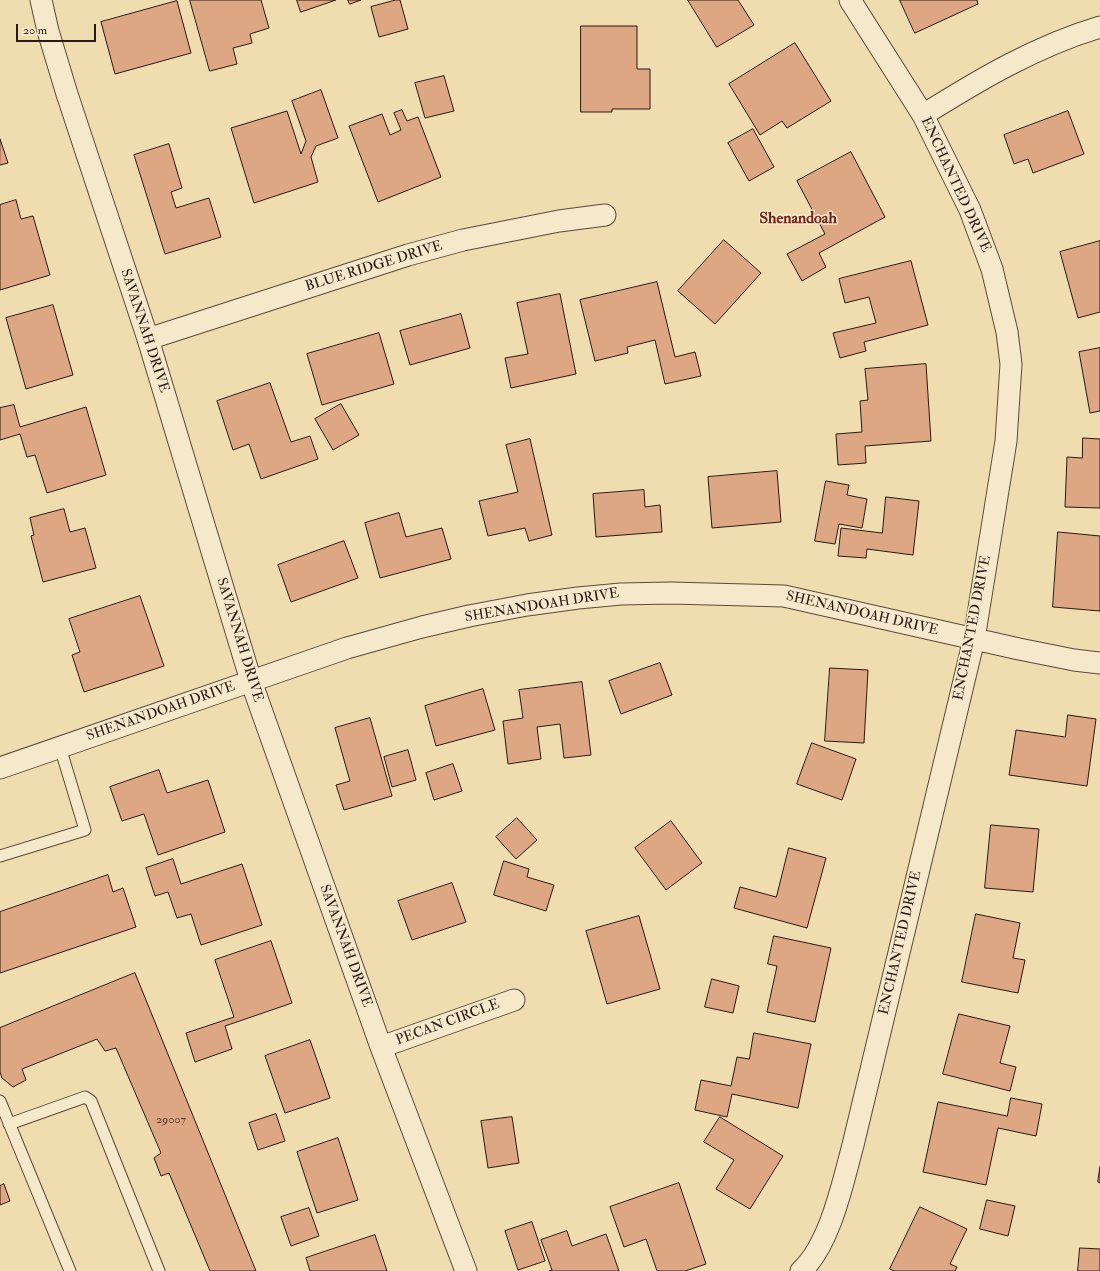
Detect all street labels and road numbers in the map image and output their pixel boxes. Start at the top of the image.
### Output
street label: ENCHANTED DRIVE [916,115,994,255]
street label: BLUE RIDGE DRIVE [303,238,445,296]
street label: SAVANNAH DRIVE [116,267,172,395]
street label: ENCHANTED DRIVE [951,554,995,702]
street label: SAVANNAH DRIVE [212,576,266,704]
street label: SHENANDOAH DRIVE [464,586,620,626]
street label: SHENANDOAH DRIVE [784,588,940,640]
street label: SHENANDOAH DRIVE [85,679,237,745]
street label: ENCHANTED DRIVE [876,869,926,1017]
street label: SAVANNAH DRIVE [315,883,375,1009]
street label: PECAN CIRCLE [394,996,502,1050]

